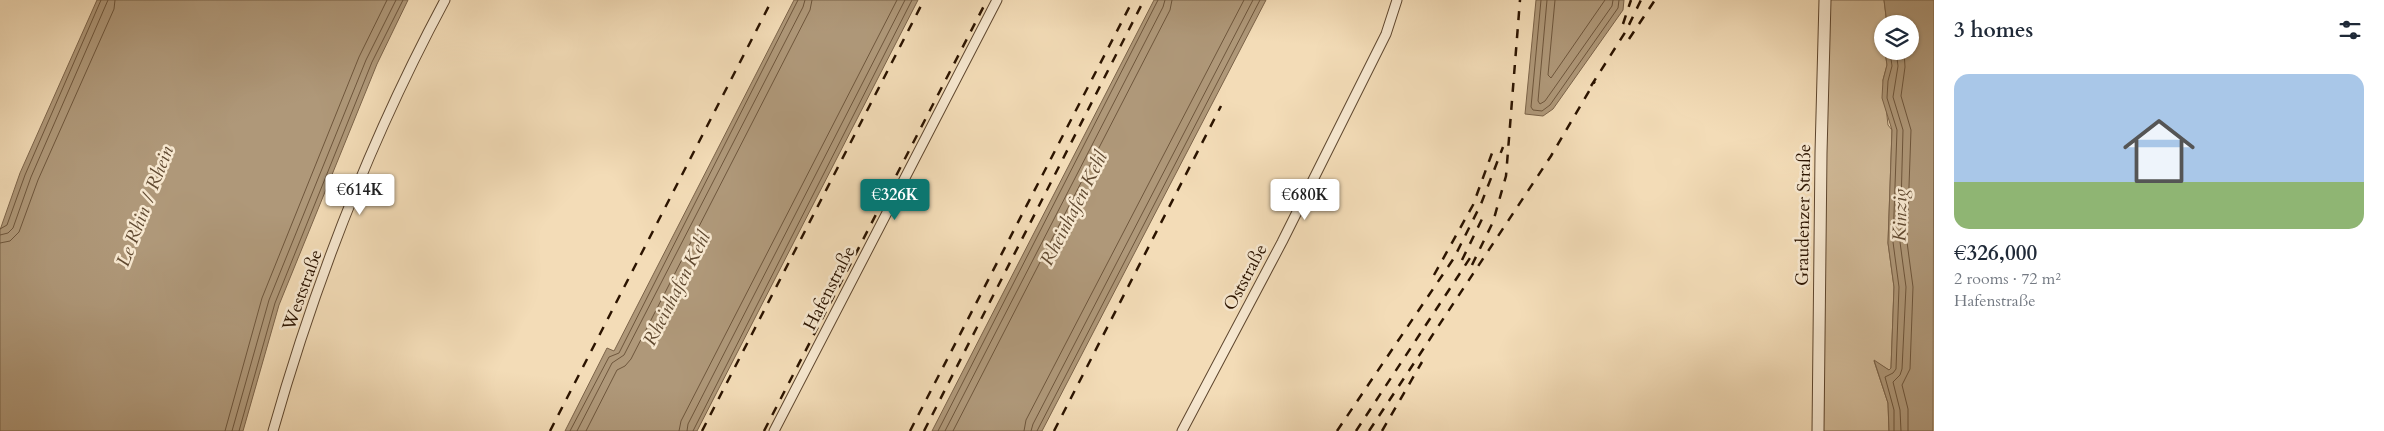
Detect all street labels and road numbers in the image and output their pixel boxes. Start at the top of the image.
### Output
street label: Graudenzer Straße [1790,144,1817,286]
street label: Oststraße [1217,239,1273,315]
street label: Hafenstraße [797,242,861,335]
street label: Weststraße [276,246,329,335]

